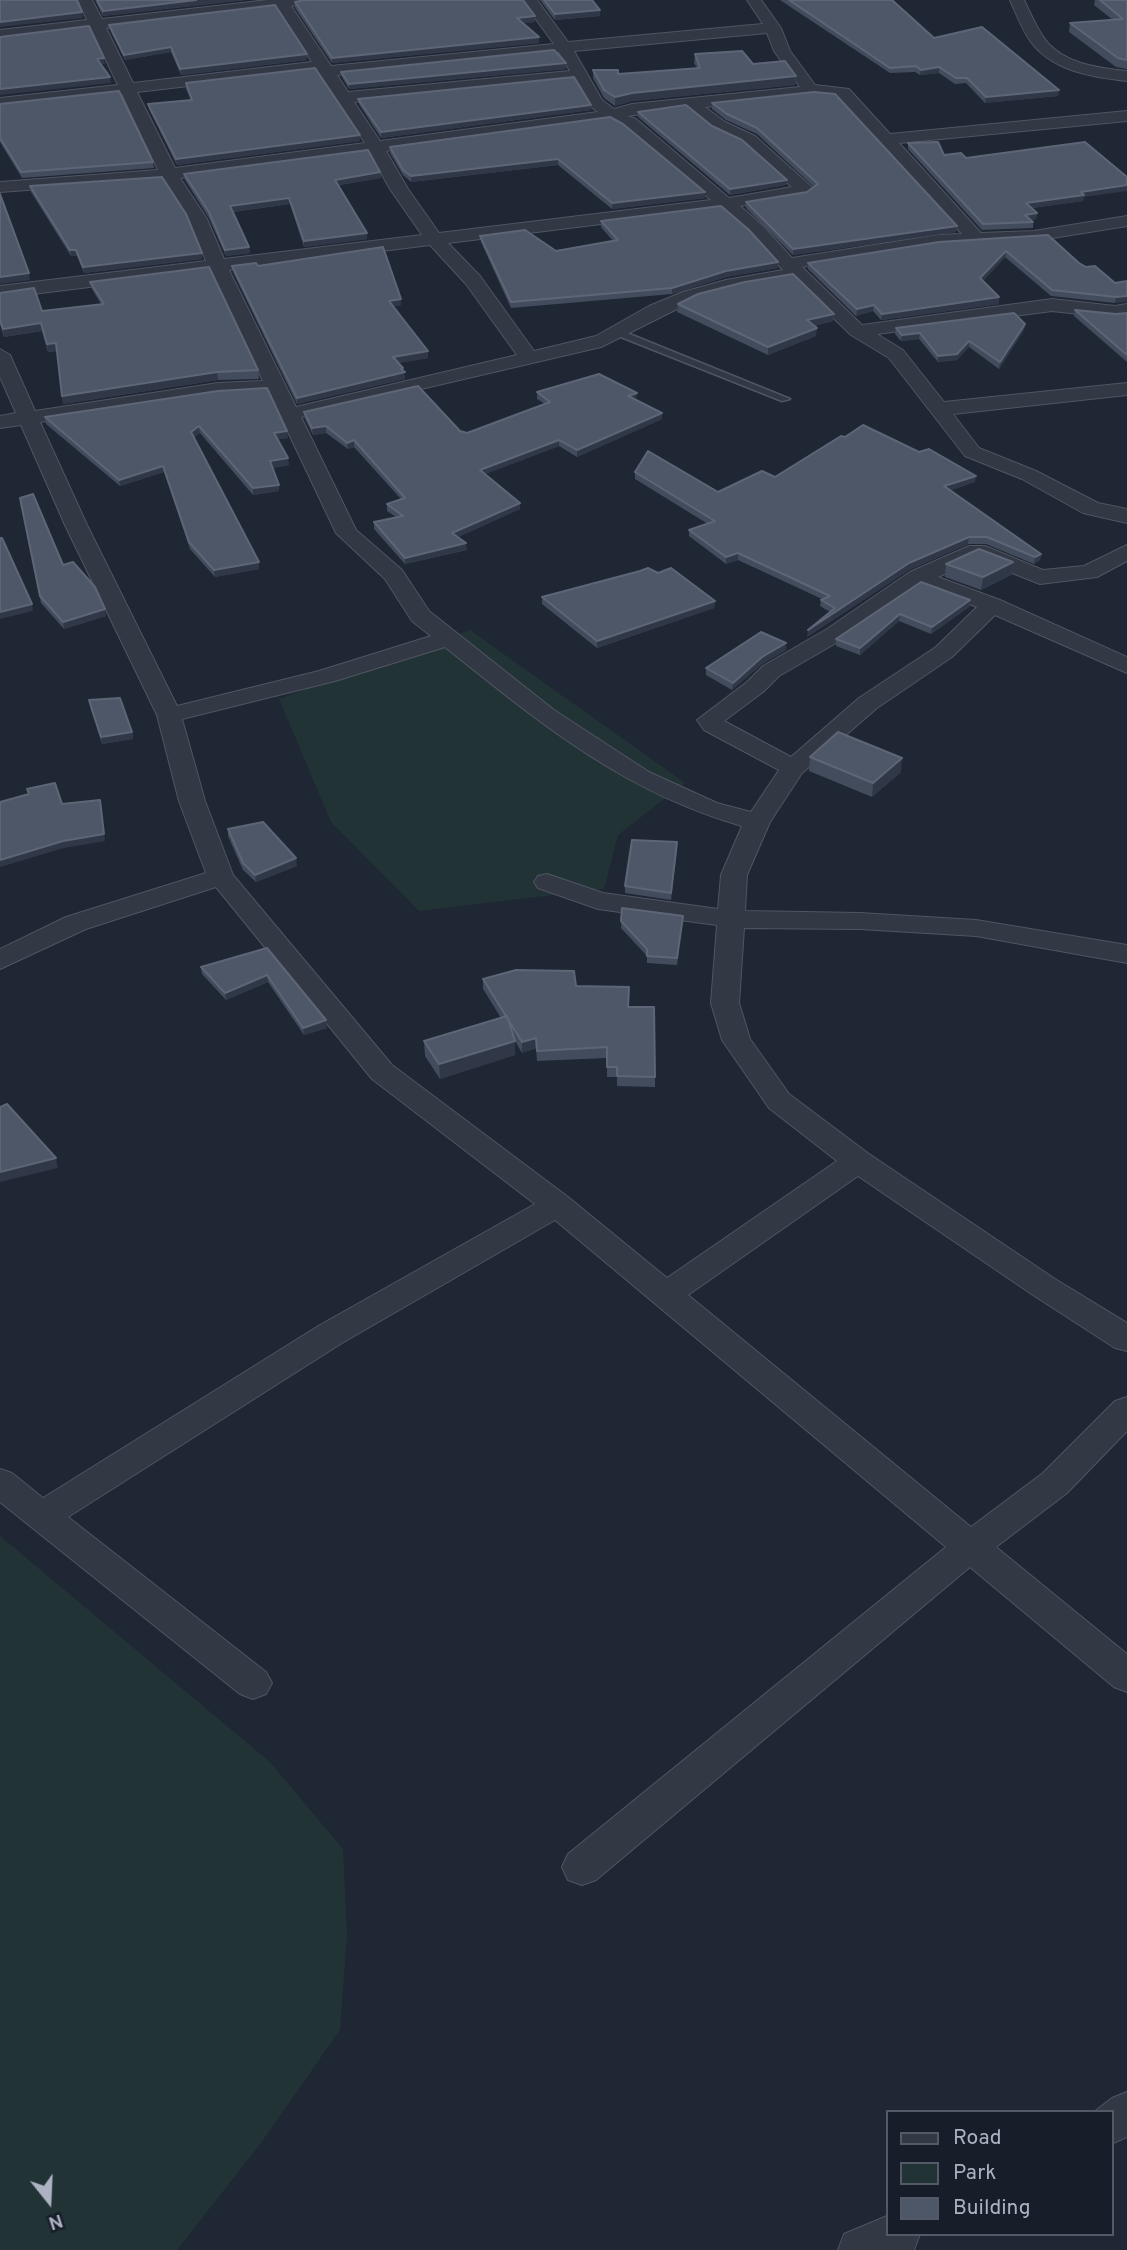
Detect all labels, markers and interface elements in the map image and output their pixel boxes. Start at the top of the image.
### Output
legend [886,2110,1113,2236]
text: Road [953,2125,1002,2152]
text: Park [953,2160,996,2187]
north arrow [14,2166,84,2236]
text: Building [953,2195,1031,2222]
text: N [45,2207,66,2234]

